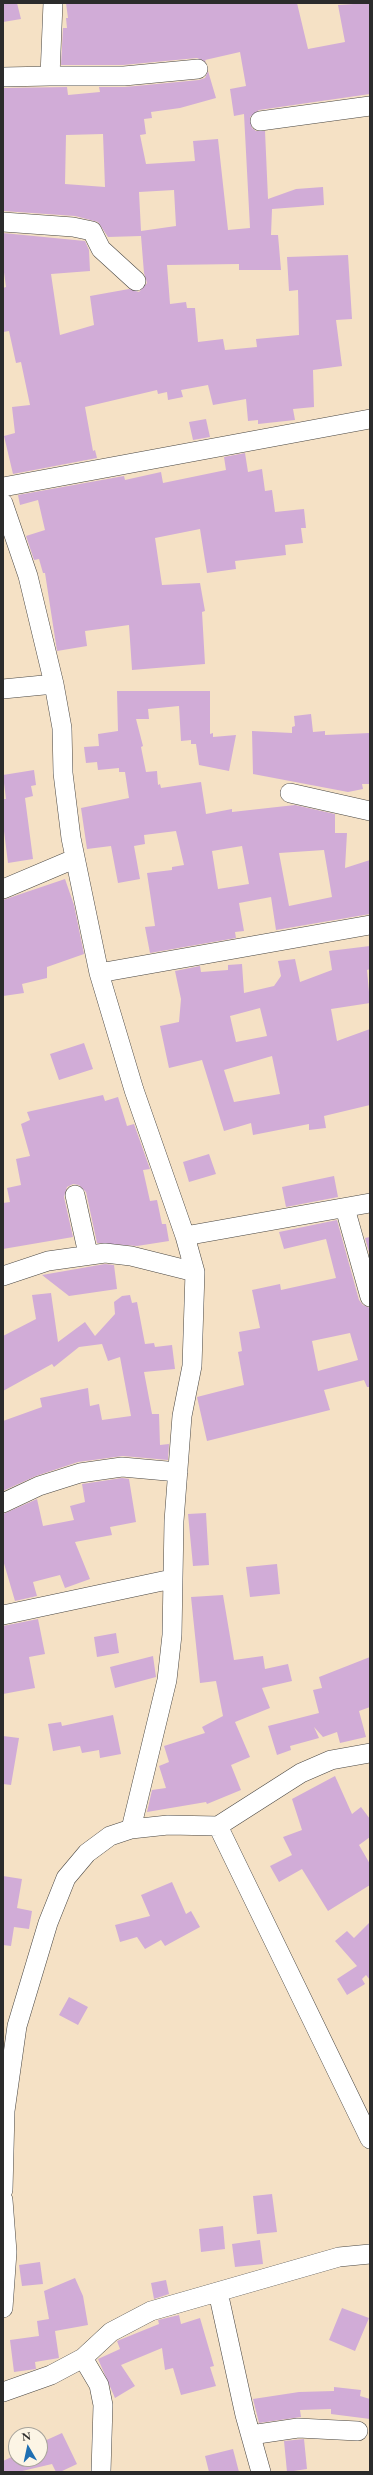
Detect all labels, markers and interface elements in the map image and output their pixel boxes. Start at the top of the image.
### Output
north arrow [8,2427,48,2467]
text: N [21,2429,32,2444]

